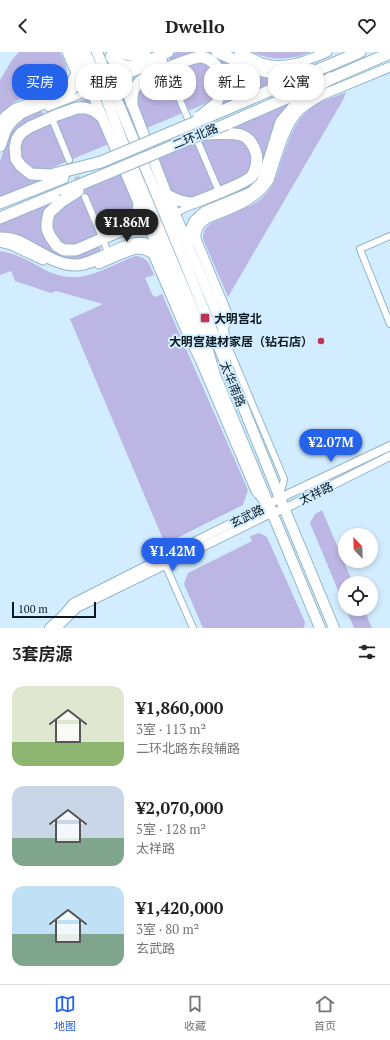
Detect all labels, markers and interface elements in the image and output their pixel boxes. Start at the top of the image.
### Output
text: Dwello [165,14,225,38]
icon: back [12,15,34,37]
icon: heart [356,15,378,37]
chip: 买房 [12,64,68,100]
chip: 租房 [76,64,132,100]
chip: 筛选 [140,64,196,100]
chip: 新上 [204,64,260,100]
chip: 公寓 [268,64,324,100]
street label: 二环北路 [170,120,220,152]
pin: ¥1.86M [94,209,160,243]
text: ¥1.86M [104,213,150,231]
place label: 大明宫北 [214,311,262,326]
marker: 大明宫北 [199,312,211,324]
place label: 大明宫建材家居（钻石店） [169,334,313,349]
marker: 大明宫建材家居（钻石店） [316,336,326,346]
street label: 太华南路 [217,359,249,409]
pin: ¥2.07M [298,429,364,463]
text: ¥2.07M [308,433,354,451]
street label: 太祥路 [297,478,335,508]
street label: 玄武路 [228,501,266,531]
north arrow [338,528,378,568]
map controls [338,528,378,616]
pin: ¥1.42M [140,538,206,572]
text: ¥1.42M [150,542,196,560]
button: locate [338,576,378,616]
scale bar [12,600,96,619]
text: 100 m [18,602,48,616]
icon: filters [356,641,378,663]
text: 3套房源 [12,642,73,665]
text: ¥1,860,000 [136,696,223,719]
icon: home [44,702,92,750]
text: 3室 · 113 m² [136,720,206,738]
text: 二环北路东段辅路 [136,739,240,757]
text: ¥2,070,000 [136,796,223,819]
icon: home [44,802,92,850]
text: 5室 · 128 m² [136,820,206,838]
text: 太祥路 [136,839,175,857]
text: ¥1,420,000 [136,896,223,919]
icon: home [44,902,92,950]
text: 3室 · 80 m² [136,920,199,938]
text: 玄武路 [136,939,175,957]
tab: 地图 [54,993,76,1033]
tab: 收藏 [184,993,206,1033]
tab: 首页 [314,993,336,1033]

